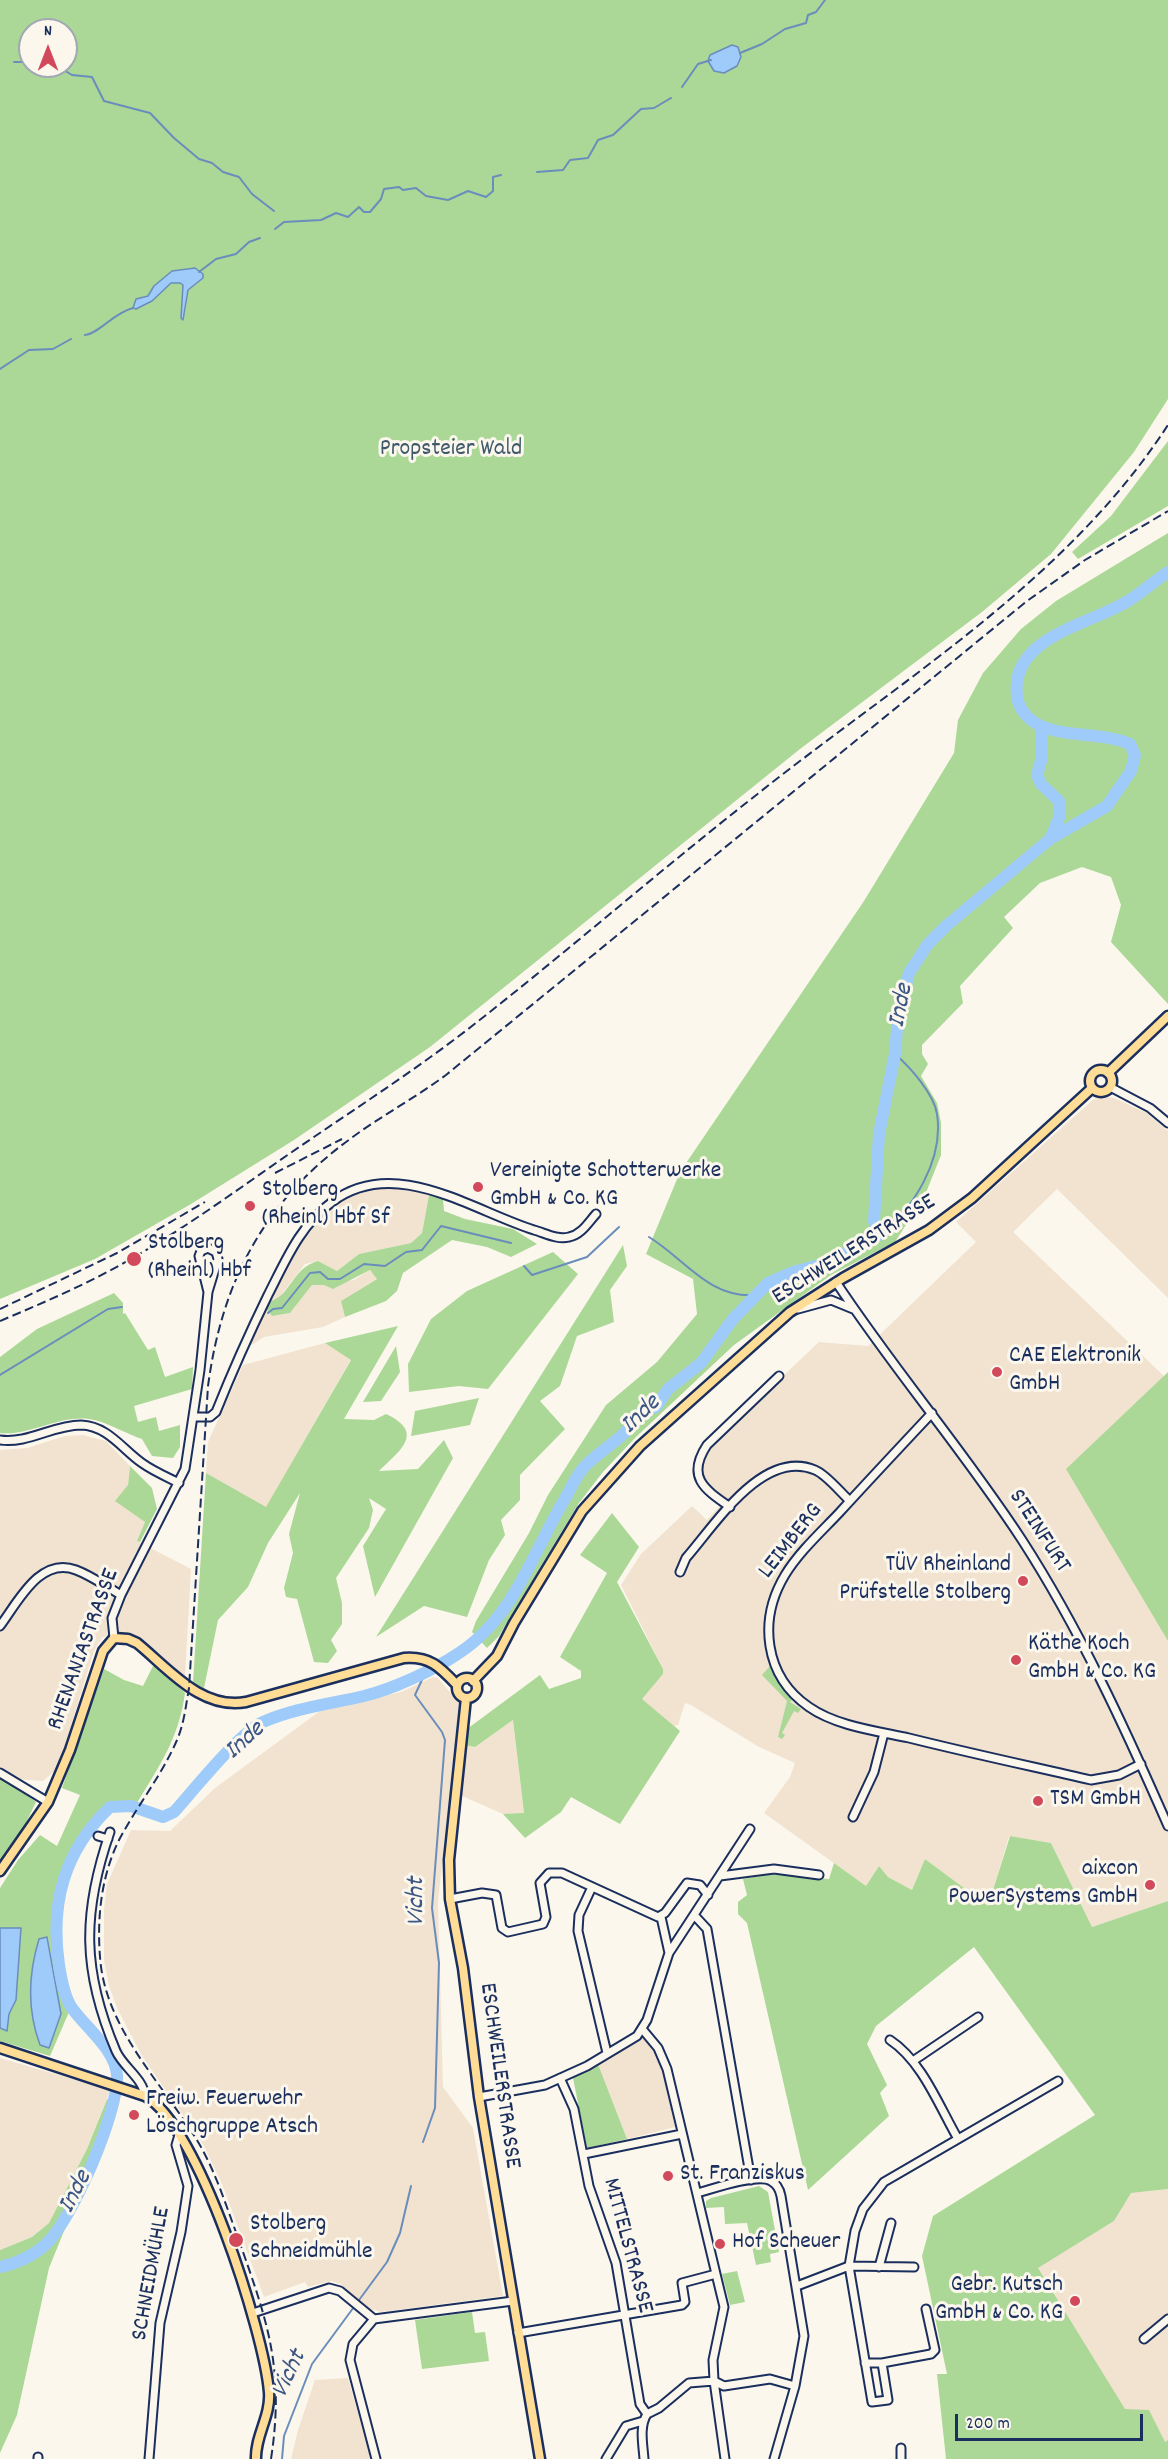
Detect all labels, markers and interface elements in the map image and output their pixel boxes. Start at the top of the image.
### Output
north arrow [18,18,78,78]
text: N [44,20,52,43]
park label: Propsteier Wald [380,437,522,465]
water label: Inde [884,982,922,1030]
place label: Vereinigte Schotterwerke GmbH & Co. KG [490,1159,721,1215]
place label: Stolberg (Rheinl) Hbf Sf [262,1178,390,1234]
marker: Vereinigte Schotterwerke GmbH & Co. KG [471,1180,485,1194]
street label: ESCHWEILERSTRASSE [768,1189,942,1313]
marker: Stolberg (Rheinl) Hbf Sf [243,1199,257,1213]
place label: Stolberg (Rheinl) Hbf [148,1231,251,1287]
marker: Stolberg (Rheinl) Hbf [125,1250,143,1268]
place label: CAE Elektronik GmbH [1009,1344,1141,1400]
marker: CAE Elektronik GmbH [990,1365,1004,1379]
water label: Inde [615,1390,669,1442]
street label: STEINFURT [1000,1485,1076,1579]
street label: LEIMBERG [753,1498,831,1586]
place label: TÜV Rheinland Prüfstelle Stolberg [839,1553,1011,1609]
street label: RHENANIASTRASSE [43,1566,127,1734]
marker: TÜV Rheinland Prüfstelle Stolberg [1016,1574,1030,1588]
place label: Käthe Koch GmbH & Co. KG [1028,1632,1156,1688]
marker: Käthe Koch GmbH & Co. KG [1009,1653,1023,1667]
water label: Inde [219,1716,273,1768]
place label: TSM GmbH [1050,1787,1141,1815]
marker: TSM GmbH [1031,1794,1045,1808]
place label: aixcon PowerSystems GmbH [948,1857,1138,1913]
water label: Vicht [402,1877,434,1927]
marker: aixcon PowerSystems GmbH [1143,1878,1157,1892]
street label: ESCHWEILERSTRASSE [471,1981,525,2171]
place label: Freiw. Feuerwehr Löschgruppe Atsch [146,2087,318,2143]
marker: Freiw. Feuerwehr Löschgruppe Atsch [127,2108,141,2122]
place label: St. Franziskus [680,2162,805,2190]
water label: Inde [53,2166,101,2220]
marker: St. Franziskus [661,2169,675,2183]
street label: MITTELSTRASSE [594,2175,658,2317]
street label: SCHNEIDMÜHLE [127,2205,179,2343]
place label: Stolberg Schneidmühle [250,2212,373,2268]
place label: Hof Scheuer [732,2230,841,2258]
marker: Stolberg Schneidmühle [227,2231,245,2249]
marker: Hof Scheuer [713,2237,727,2251]
place label: Gebr. Kutsch GmbH & Co. KG [935,2273,1063,2329]
marker: Gebr. Kutsch GmbH & Co. KG [1068,2294,1082,2308]
water label: Vicht [266,2346,316,2404]
scale bar [958,2402,1146,2440]
text: 200 m [966,2412,1010,2437]

